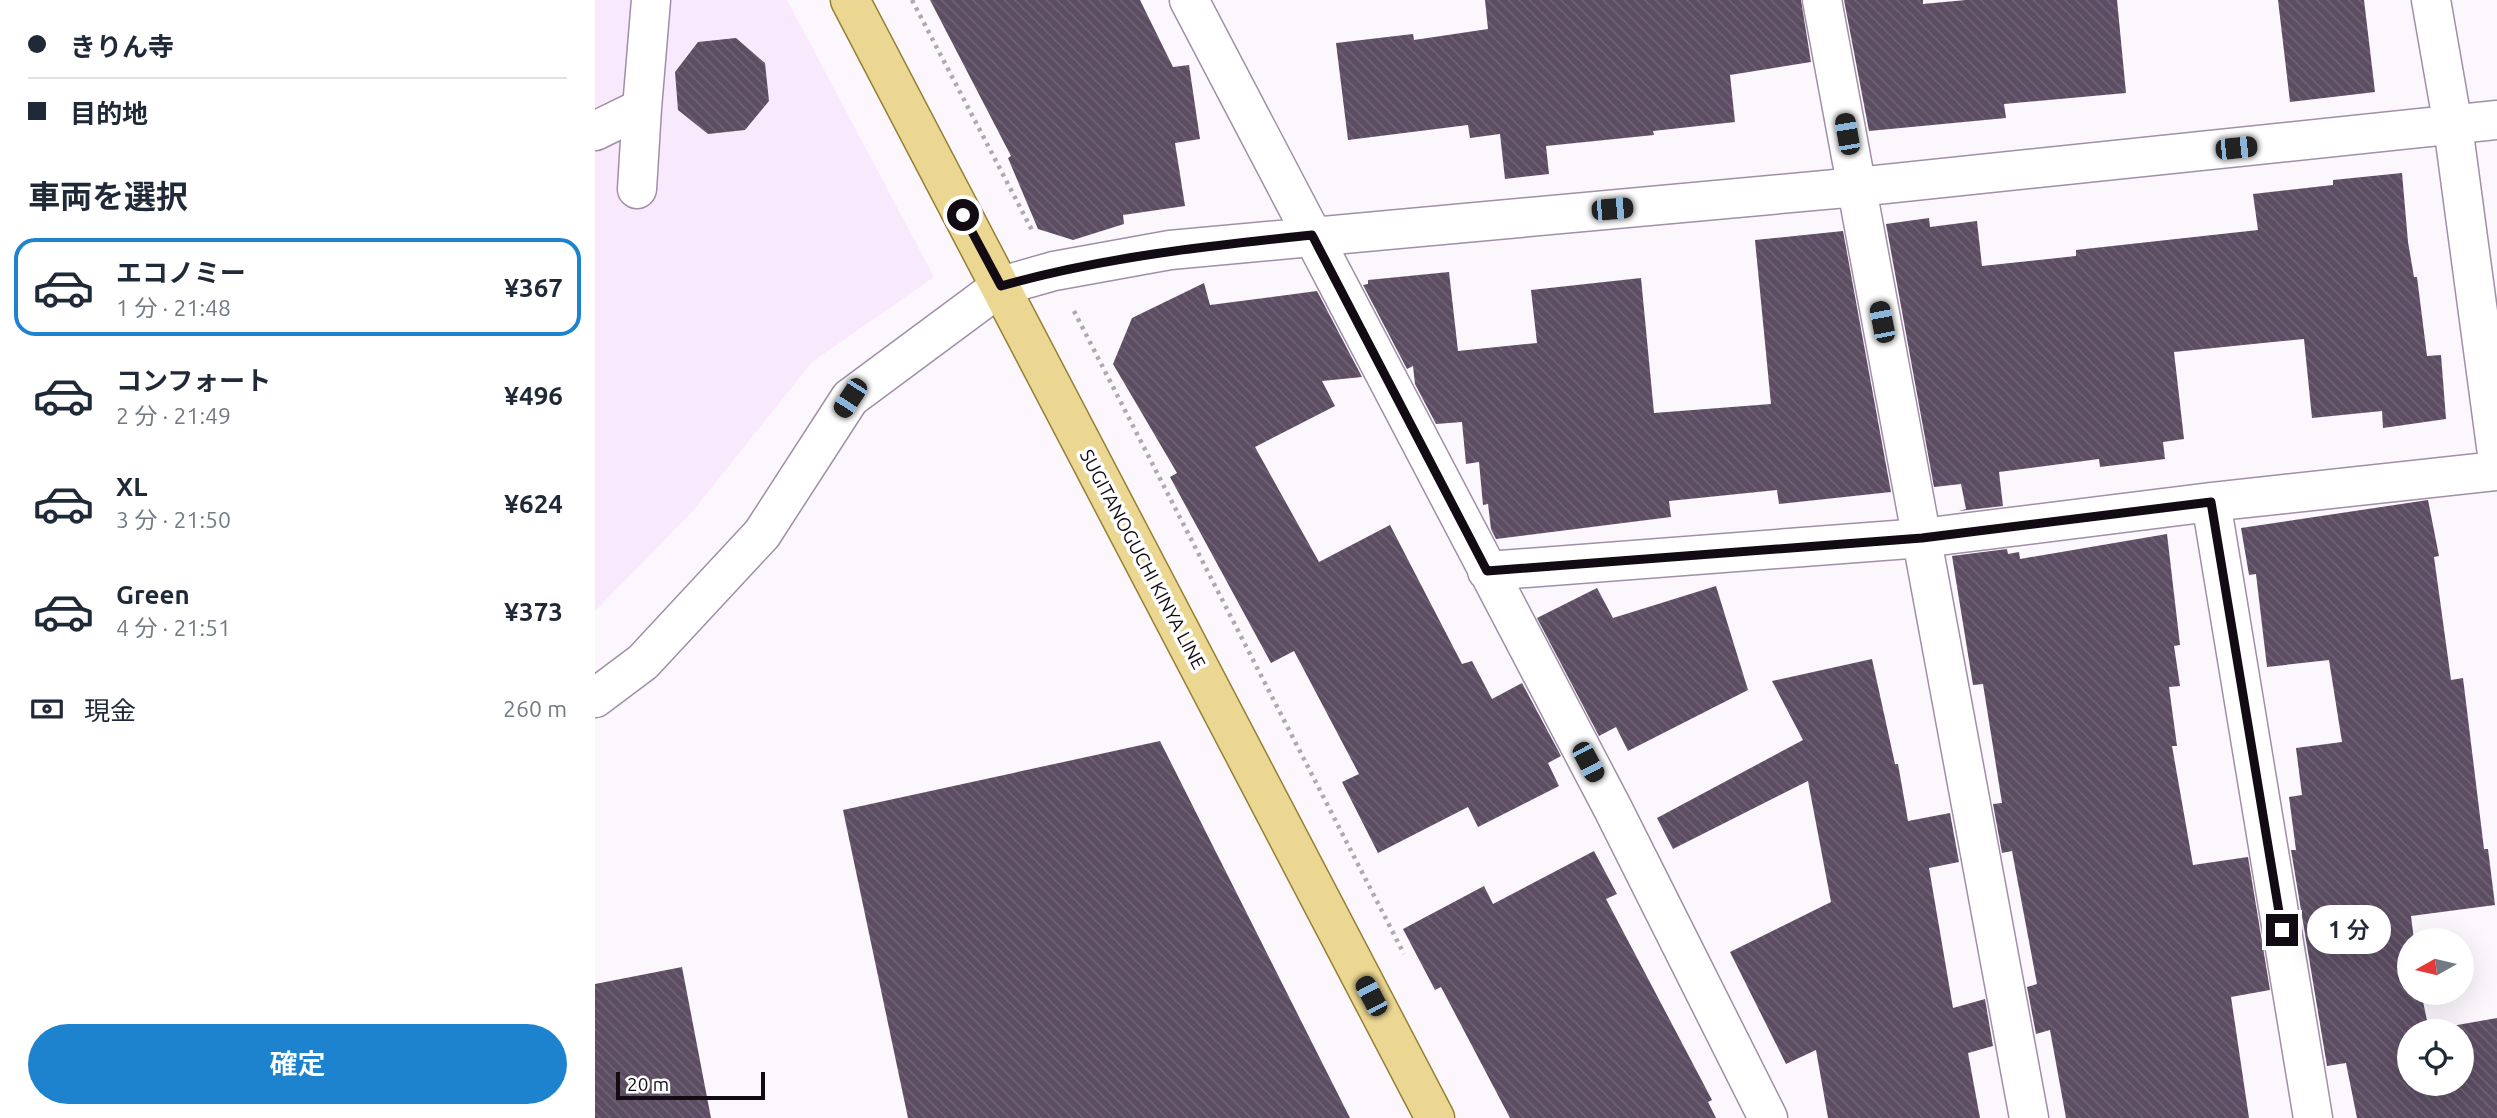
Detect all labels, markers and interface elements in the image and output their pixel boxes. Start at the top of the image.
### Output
text: きりん寺 [70,32,174,61]
text: 目的地 [70,99,148,128]
car [1834,111,1861,157]
car [2215,135,2258,161]
text: 車両を選択 [28,178,188,214]
car [1591,197,1634,221]
route start [947,199,979,231]
icon: car [32,256,95,319]
text: エコノミー [116,258,246,287]
text: ¥367 [504,273,563,302]
text: 1 分 · 21:48 [116,295,231,320]
car [1868,299,1897,345]
icon: car [32,364,95,427]
text: コンフォート [116,366,271,395]
car [830,375,871,421]
text: ¥496 [504,381,563,410]
text: 2 分 · 21:49 [116,403,231,428]
street label: SUGITANOGUCHI KINYA LINE [1076,446,1210,672]
icon: car [32,472,95,535]
text: XL [116,472,147,501]
text: ¥624 [504,489,563,518]
text: 3 分 · 21:50 [116,507,231,532]
icon: car [32,580,95,643]
text: Green [116,580,190,609]
text: ¥373 [504,597,563,626]
text: 4 分 · 21:51 [116,615,231,640]
icon: cash [28,690,66,728]
text: 現金 [84,696,136,725]
text: 260 m [503,696,567,721]
car [1569,739,1608,785]
callout: 1 分 [2307,906,2391,954]
route end [2266,914,2298,946]
text: 1 分 [2328,917,2370,942]
north arrow [2397,928,2475,1004]
map controls [2397,928,2474,1096]
car [1352,973,1391,1019]
button: locate [2397,1019,2474,1096]
button: 確定 [28,1024,567,1104]
scale bar [616,1069,765,1101]
text: 20 m [627,1073,669,1095]

